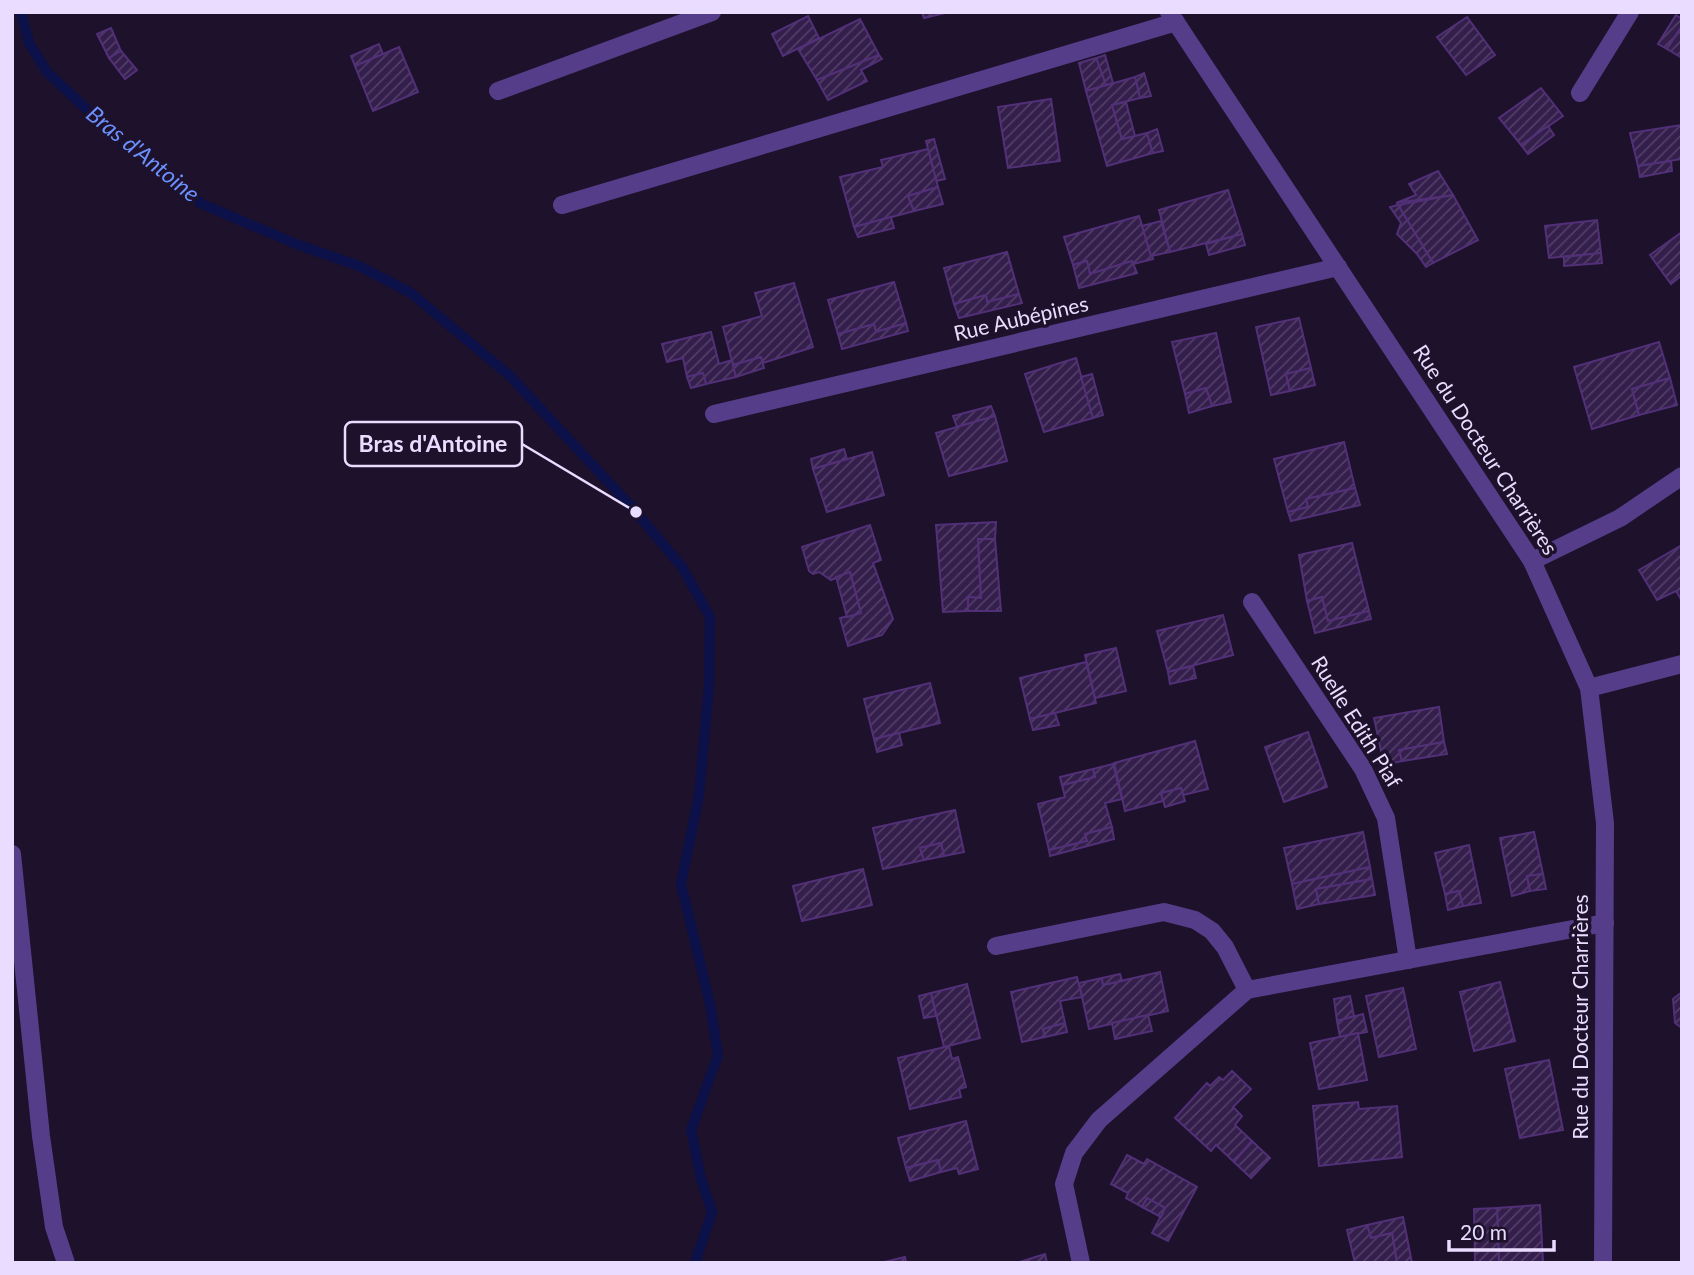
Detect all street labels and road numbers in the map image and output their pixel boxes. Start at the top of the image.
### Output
street label: Rue Aubépines [951,290,1090,345]
street label: Rue du Docteur Charrières [1409,339,1564,559]
street label: Ruelle Edith Piaf [1307,651,1408,792]
street label: Rue du Docteur Charrières [1567,894,1592,1140]

